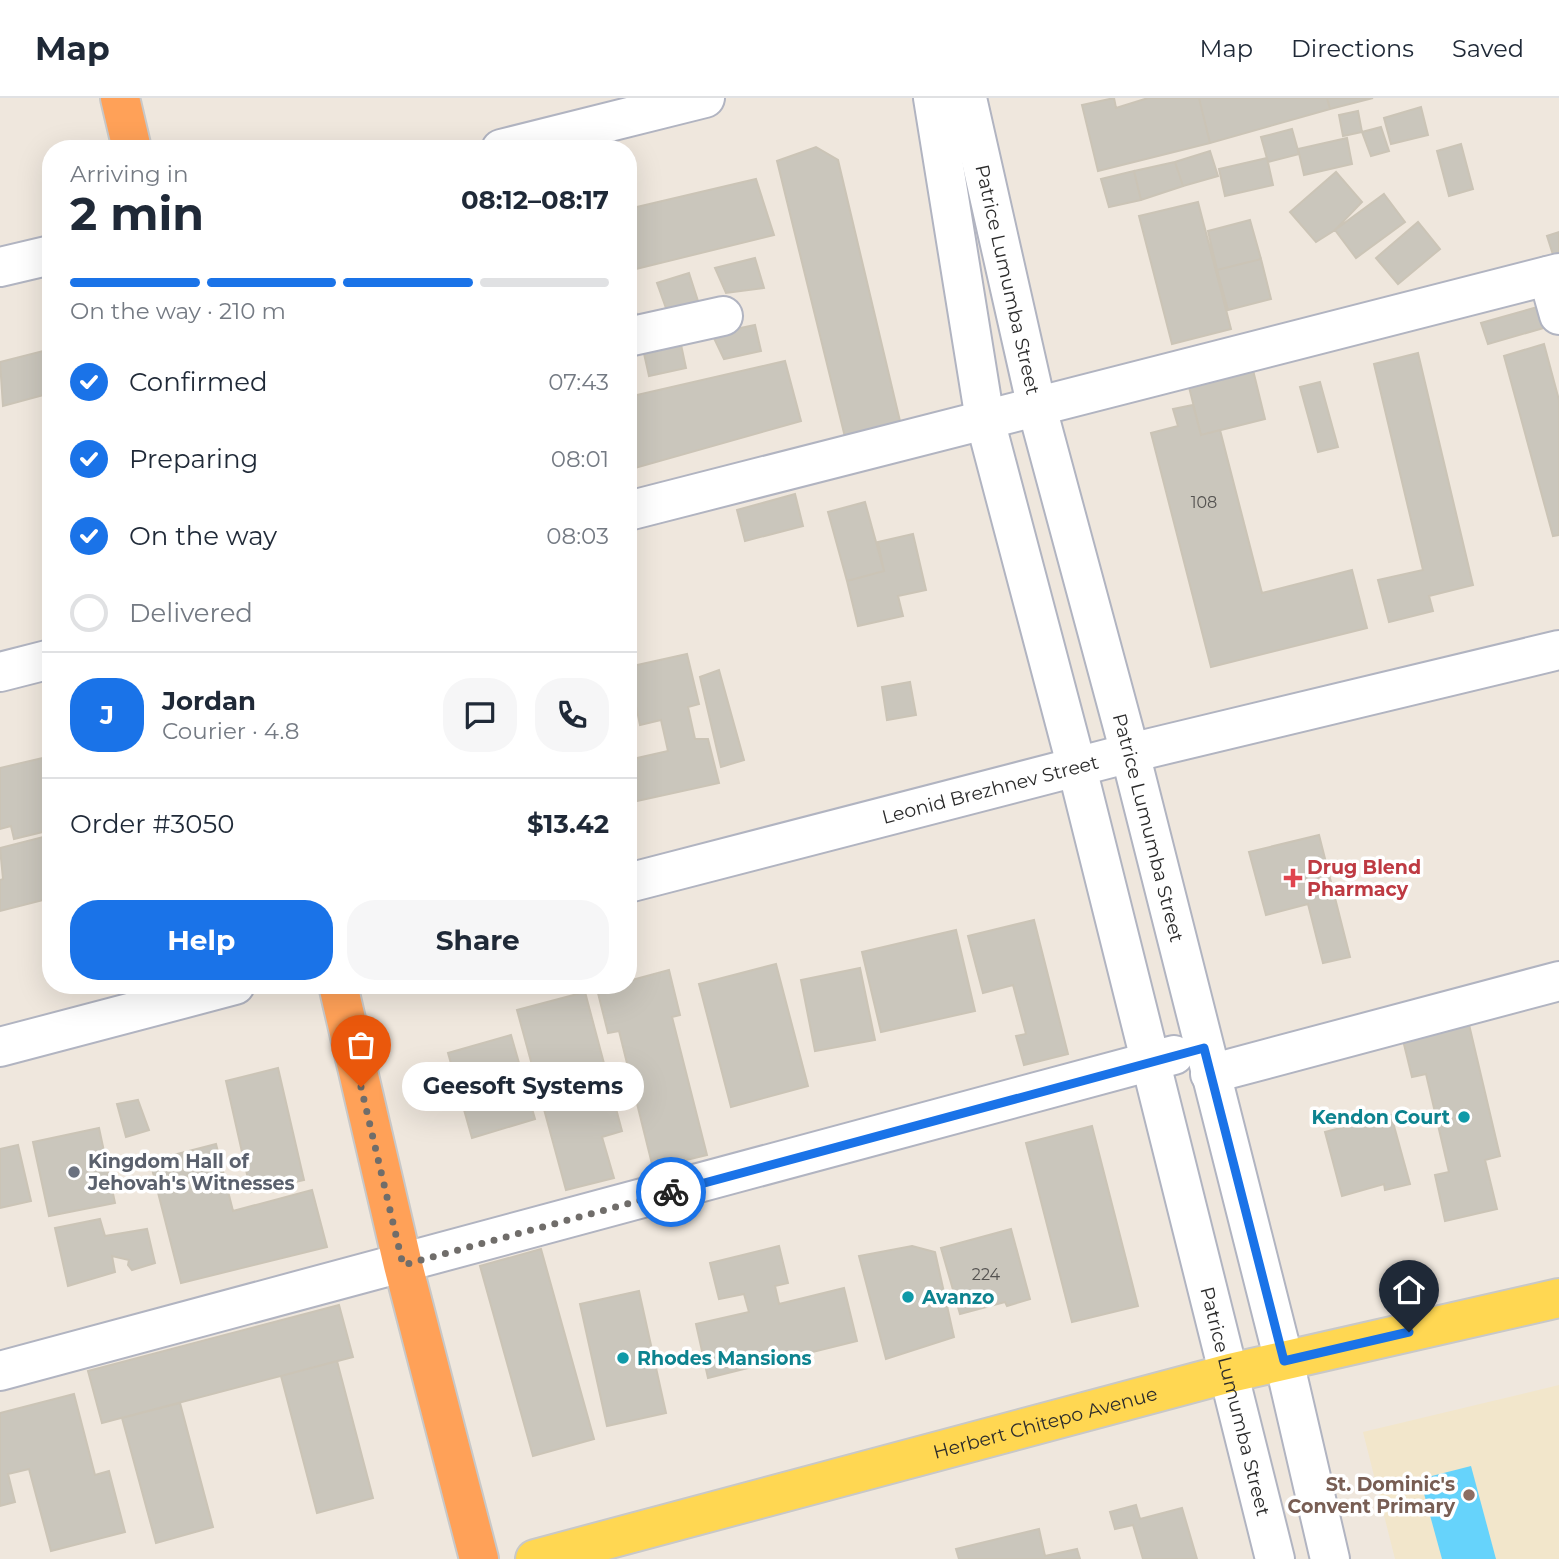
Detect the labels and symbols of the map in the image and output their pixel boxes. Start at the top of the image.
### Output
street label: Patrice Lumumba Street [971,162,1045,397]
house number: 108 [1191,493,1217,512]
street label: Patrice Lumumba Street [1108,711,1189,945]
street label: Leonid Brezhnev Street [879,750,1101,828]
place label: Drug Blend Pharmacy [1307,856,1421,901]
marker: Drug Blend Pharmacy [1285,870,1301,886]
pin [331,1015,391,1087]
callout: Geesoft Systems [403,1062,644,1112]
place label: Kendon Court [1311,1106,1450,1129]
marker: Kendon Court [1456,1109,1472,1125]
place label: Kingdom Hall of Jehovah's Witnesses [87,1150,295,1195]
courier [636,1157,706,1227]
marker: Kingdom Hall of Jehovah's Witnesses [66,1164,82,1180]
pin [1379,1260,1439,1332]
house number: 224 [972,1265,1001,1284]
street label: Patrice Lumumba Street [1196,1284,1275,1519]
place label: Avanzo [921,1286,994,1309]
marker: Avanzo [900,1289,916,1305]
place label: Rhodes Mansions [637,1347,812,1370]
marker: Rhodes Mansions [615,1350,631,1366]
street label: Herbert Chitepo Avenue [930,1382,1160,1463]
place label: St. Dominic's Convent Primary [1288,1473,1456,1518]
marker: St. Dominic's Convent Primary [1461,1487,1477,1503]

